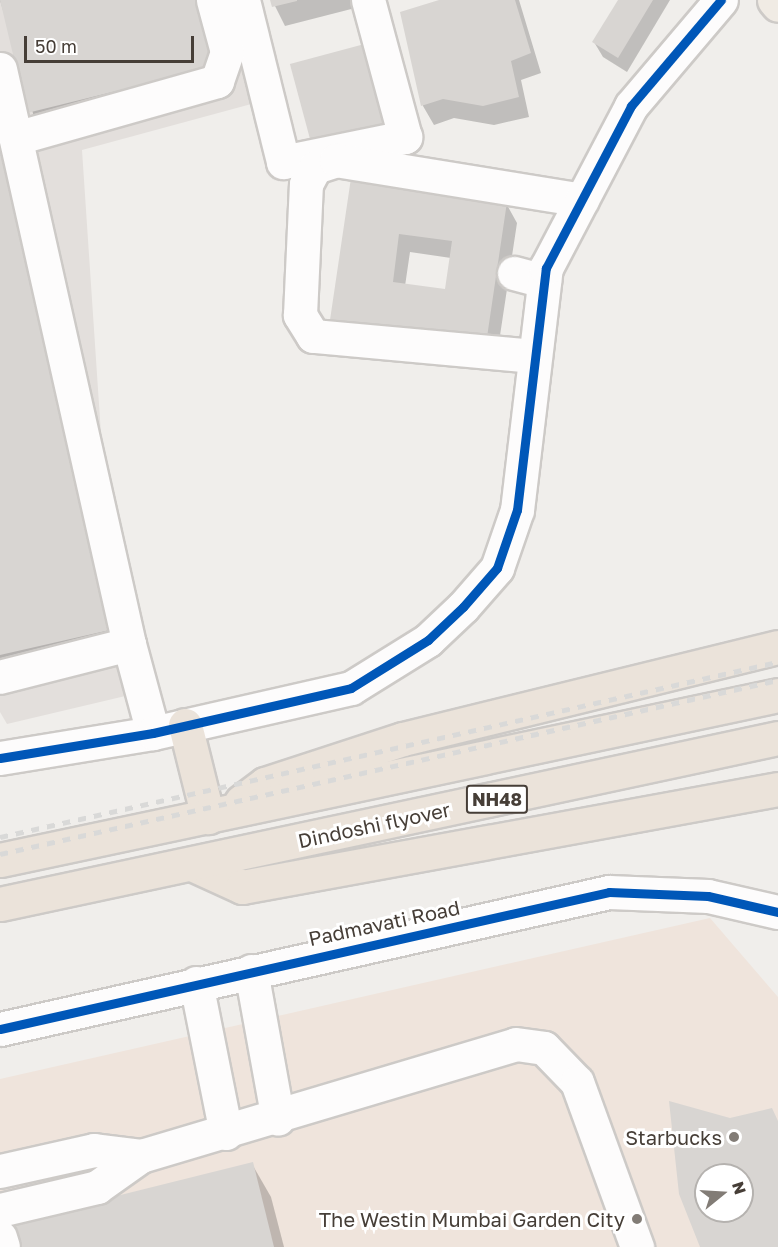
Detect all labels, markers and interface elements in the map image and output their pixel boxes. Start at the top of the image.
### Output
scale bar [27,24,196,62]
text: 50 m [35,35,77,57]
road number: NH48 [466,784,528,814]
street label: Dindoshi flyover [296,797,452,853]
street label: Padmavati Road [306,895,462,951]
place label: Starbucks [625,1125,722,1149]
marker: Starbucks [727,1130,741,1144]
north arrow [694,1163,754,1223]
text: N [728,1179,751,1197]
place label: The Westin Mumbai Garden City [319,1207,625,1231]
marker: The Westin Mumbai Garden City [630,1212,644,1226]

